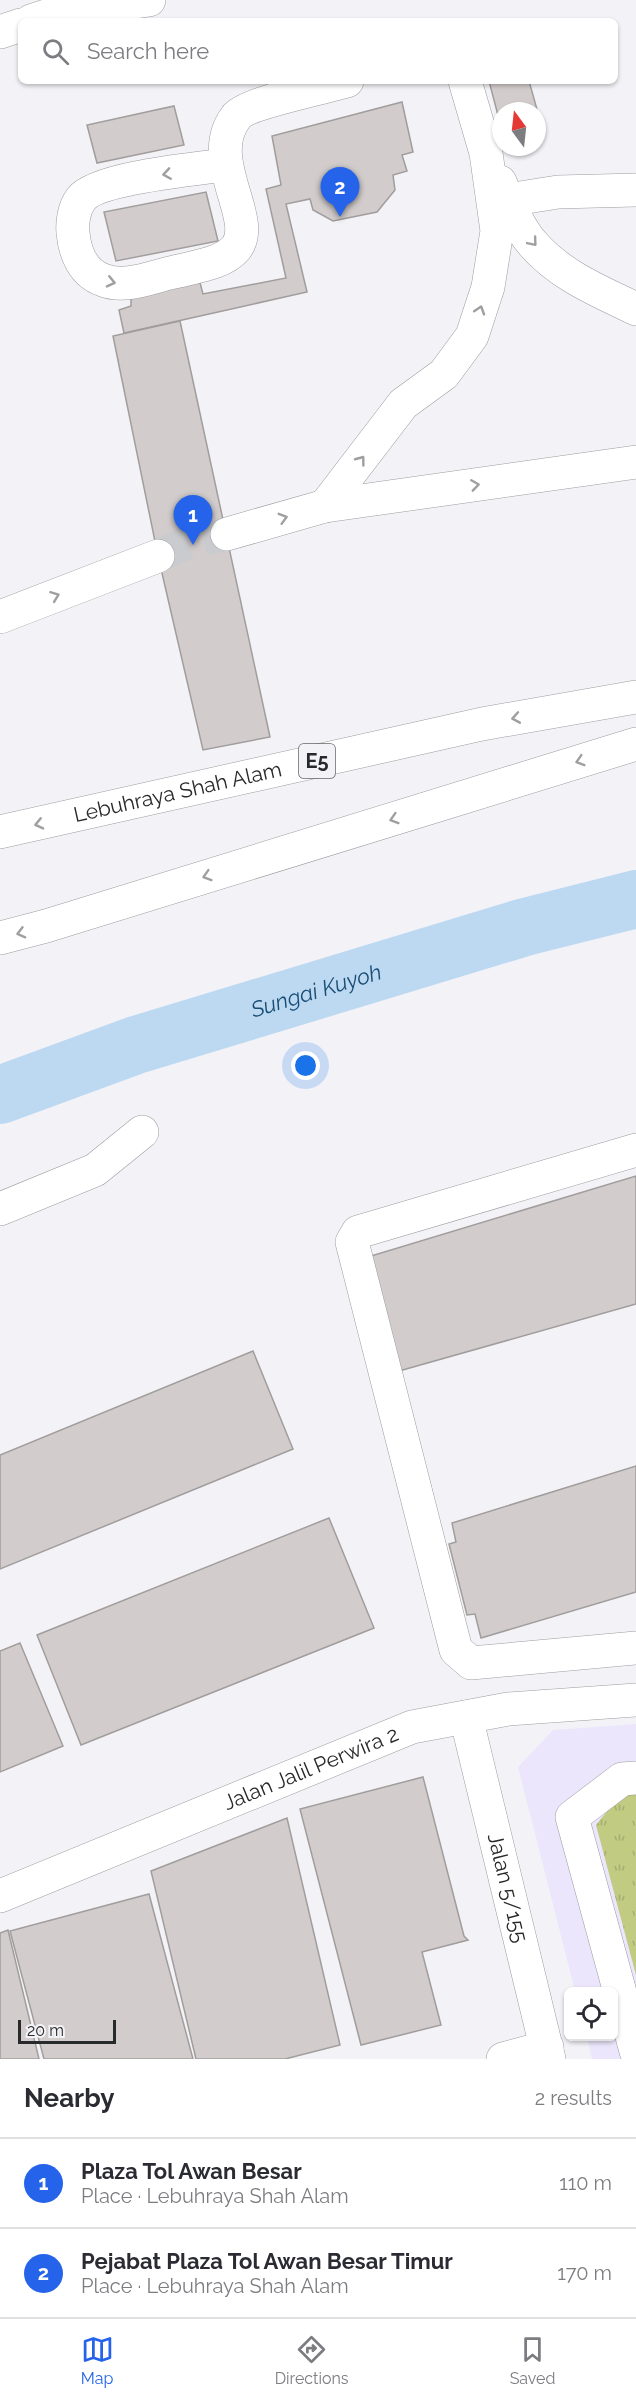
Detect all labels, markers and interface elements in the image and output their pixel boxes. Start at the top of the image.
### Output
search box [18,18,618,84]
icon: search [39,35,72,68]
text: Search here [87,38,209,64]
north arrow [492,102,546,156]
one-way arrow [163,167,172,179]
pin: 2 [320,168,360,217]
one-way arrow [526,235,537,246]
one-way arrow [106,275,116,288]
one-way arrow [473,305,486,316]
one-way arrow [353,456,364,467]
one-way arrow [471,479,480,491]
pin: 1 [174,496,212,545]
one-way arrow [278,513,288,526]
one-way arrow [48,591,59,603]
one-way arrow [512,711,522,724]
road number: E5 [299,744,335,778]
one-way arrow [575,754,586,766]
street label: Lebuhraya Shah Alam [71,756,284,827]
one-way arrow [389,812,400,824]
one-way arrow [34,816,44,829]
one-way arrow [202,869,213,881]
one-way arrow [16,925,26,938]
water label: Sungai Kuyoh [247,958,384,1023]
your location [291,1051,320,1080]
street label: Jalan Jalil Perwira 2 [219,1721,402,1815]
street label: Jalan 5/155 [483,1831,533,1945]
map controls [564,1987,618,2041]
button: locate [564,1987,618,2041]
scale bar [18,2017,116,2044]
text: 20 m [27,2021,64,2040]
text: Nearby [24,2083,114,2113]
text: 2 results [535,2086,612,2110]
text: Plaza Tol Awan Besar [81,2158,302,2184]
text: 1 [39,2171,48,2195]
text: 110 m [559,2171,612,2195]
text: Place · Lebuhraya Shah Alam [81,2184,349,2208]
text: Pejabat Plaza Tol Awan Besar Timur [81,2248,453,2274]
text: 2 [38,2261,49,2285]
text: 170 m [557,2261,612,2285]
text: Place · Lebuhraya Shah Alam [81,2274,349,2298]
tab: Map [81,2333,114,2388]
tab: Directions [275,2333,349,2388]
tab: Saved [510,2333,555,2388]

